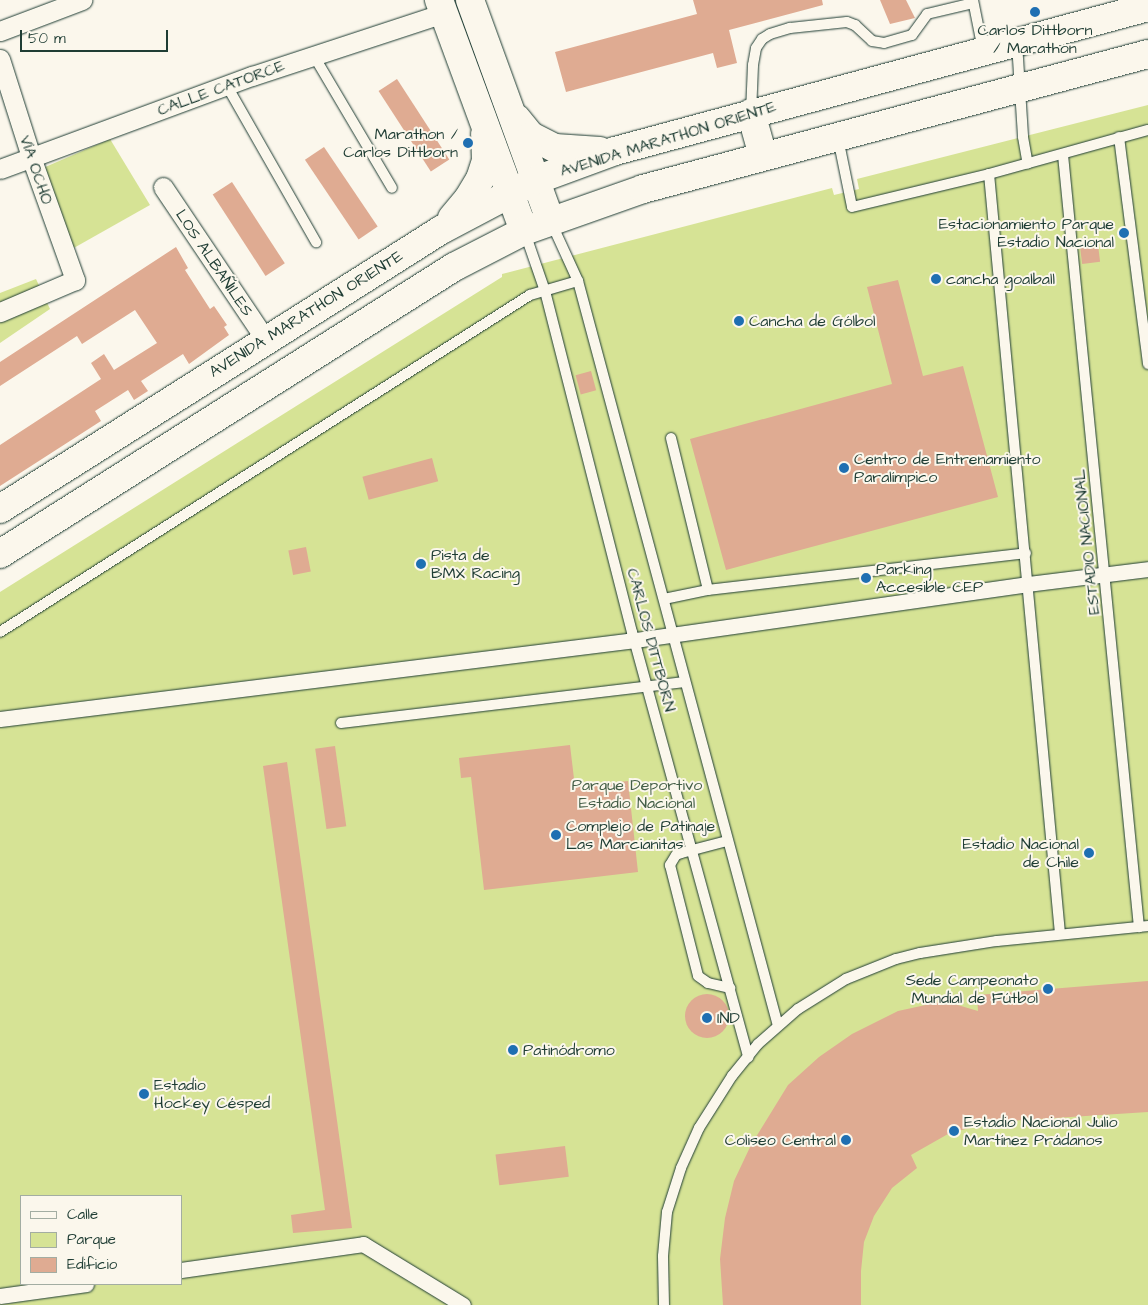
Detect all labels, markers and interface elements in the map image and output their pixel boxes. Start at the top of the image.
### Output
marker: Carlos Dittborn / Marathon [1029,6,1041,18]
scale bar [22,20,170,52]
place label: Carlos Dittborn / Marathon [978,20,1092,58]
text: 50 m [28,28,66,49]
street label: CALLE CATORCE [155,56,287,120]
street label: AVENIDA MARATHON ORIENTE [558,97,778,181]
place label: Marathon / Carlos Dittborn [343,124,458,162]
street label: VÍA OCHO [15,133,57,207]
marker: Marathon / Carlos Dittborn [462,137,474,149]
street label: LOS ALBAÑILES [171,206,257,320]
place label: Estacionamiento Parque Estadio Nacional [939,214,1114,252]
marker: Estacionamiento Parque Estadio Nacional [1118,227,1130,239]
street label: AVENIDA MARATHON ORIENTE [206,246,406,382]
place label: cancha goalball [946,269,1055,289]
marker: cancha goalball [930,273,942,285]
place label: Cancha de Gólbol [749,311,875,331]
marker: Cancha de Gólbol [733,315,745,327]
place label: Centro de Entrenamiento Paralímpico [854,449,1041,487]
marker: Centro de Entrenamiento Paralímpico [838,462,850,474]
street label: ESTADIO NACIONAL [1070,468,1104,616]
place label: Pista de BMX Racing [431,545,520,583]
marker: Pista de BMX Racing [415,558,427,570]
place label: Parking Accesible CEP [876,559,983,597]
street label: CARLOS DITTBORN [623,566,679,714]
marker: Parking Accesible CEP [860,572,872,584]
park label: Parque Deportivo Estadio Nacional [572,775,702,813]
place label: Complejo de Patinaje Las Marcianitas [566,816,715,854]
marker: Complejo de Patinaje Las Marcianitas [550,829,562,841]
place label: Estadio Nacional de Chile [962,834,1079,872]
marker: Estadio Nacional de Chile [1083,847,1095,859]
place label: Sede Campeonato Mundial de Fútbol [906,970,1038,1008]
marker: Sede Campeonato Mundial de Fútbol [1042,983,1054,995]
place label: IND [717,1008,740,1028]
marker: IND [701,1012,713,1024]
place label: Patinódromo [523,1040,615,1060]
marker: Patinódromo [507,1044,519,1056]
place label: Estadio Hockey Césped [154,1075,270,1113]
marker: Estadio Hockey Césped [138,1088,150,1100]
place label: Estadio Nacional Julio Martínez Prádanos [964,1112,1117,1150]
marker: Estadio Nacional Julio Martínez Prádanos [948,1125,960,1137]
place label: Coliseo Central [725,1130,836,1150]
marker: Coliseo Central [840,1134,852,1146]
legend [20,1195,182,1285]
text: Calle [67,1204,98,1225]
text: Parque [67,1229,116,1250]
text: Edificio [67,1254,117,1275]

